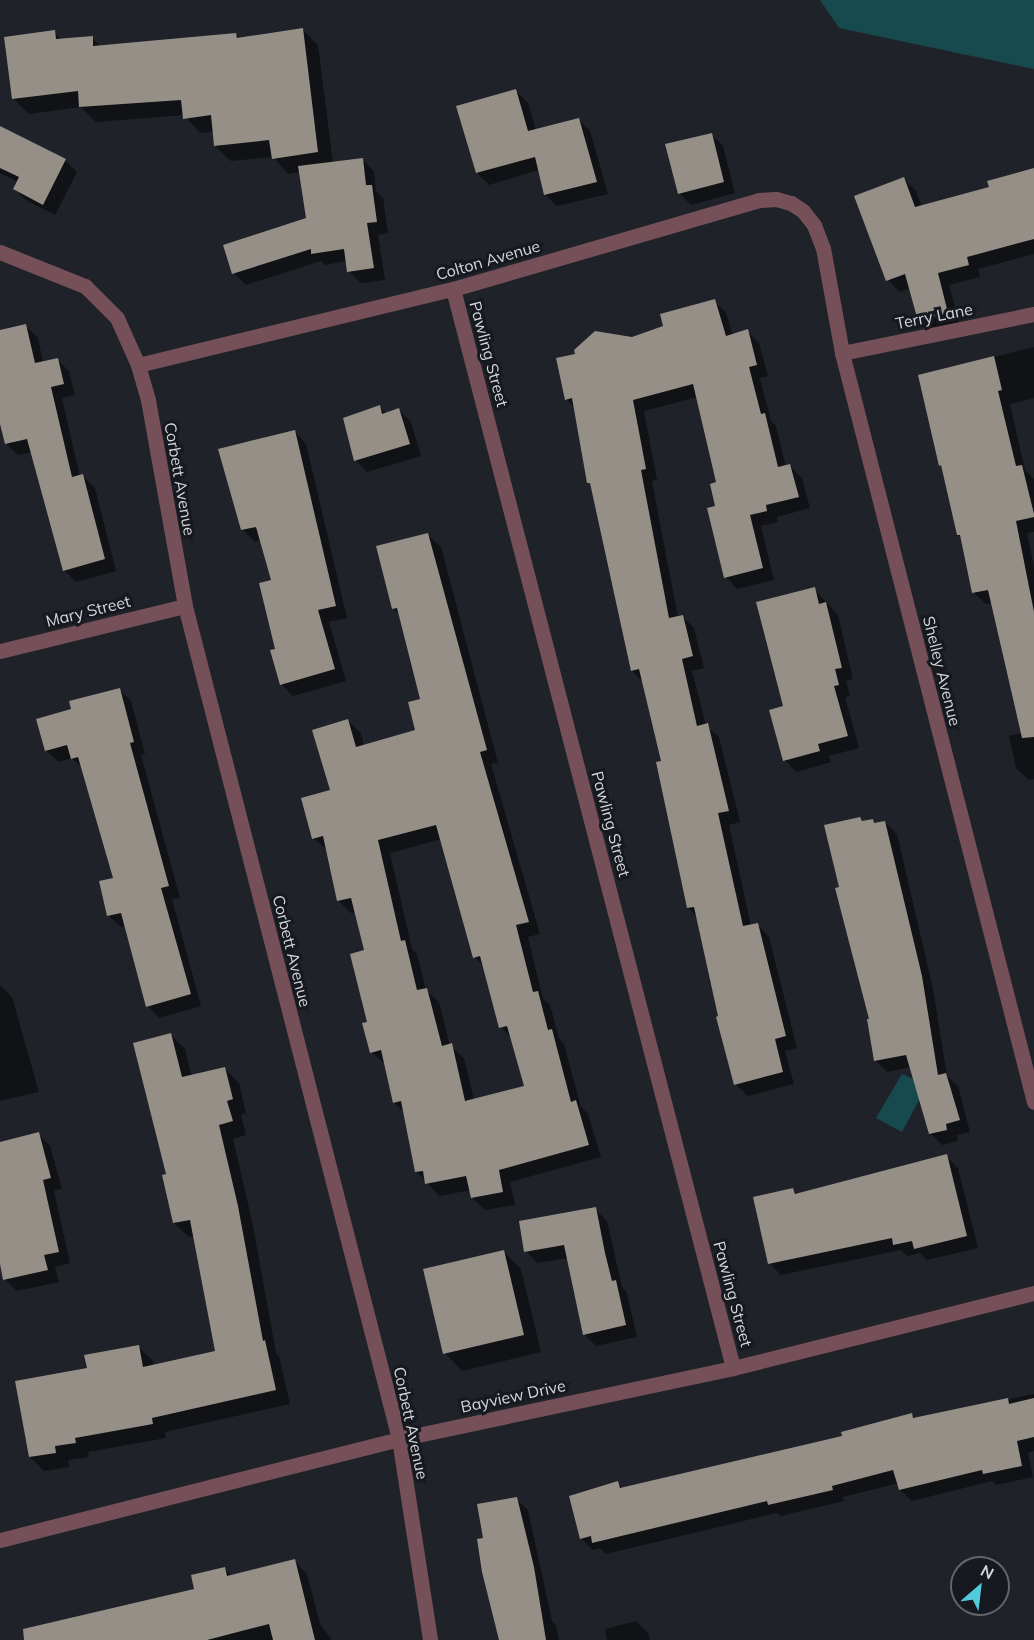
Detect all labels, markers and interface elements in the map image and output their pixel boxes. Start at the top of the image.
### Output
street label: Colton Avenue [434,236,542,284]
street label: Pawling Street [466,299,512,409]
street label: Terry Lane [894,299,974,333]
street label: Corbett Avenue [161,421,199,537]
street label: Mary Street [44,591,132,631]
street label: Shelley Avenue [919,614,965,728]
street label: Pawling Street [588,769,634,879]
street label: Corbett Avenue [269,893,315,1009]
street label: Pawling Street [710,1239,756,1349]
street label: Corbett Avenue [390,1365,432,1481]
street label: Bayview Drive [459,1376,567,1416]
north arrow [950,1556,1010,1616]
text: N [977,1560,998,1584]

